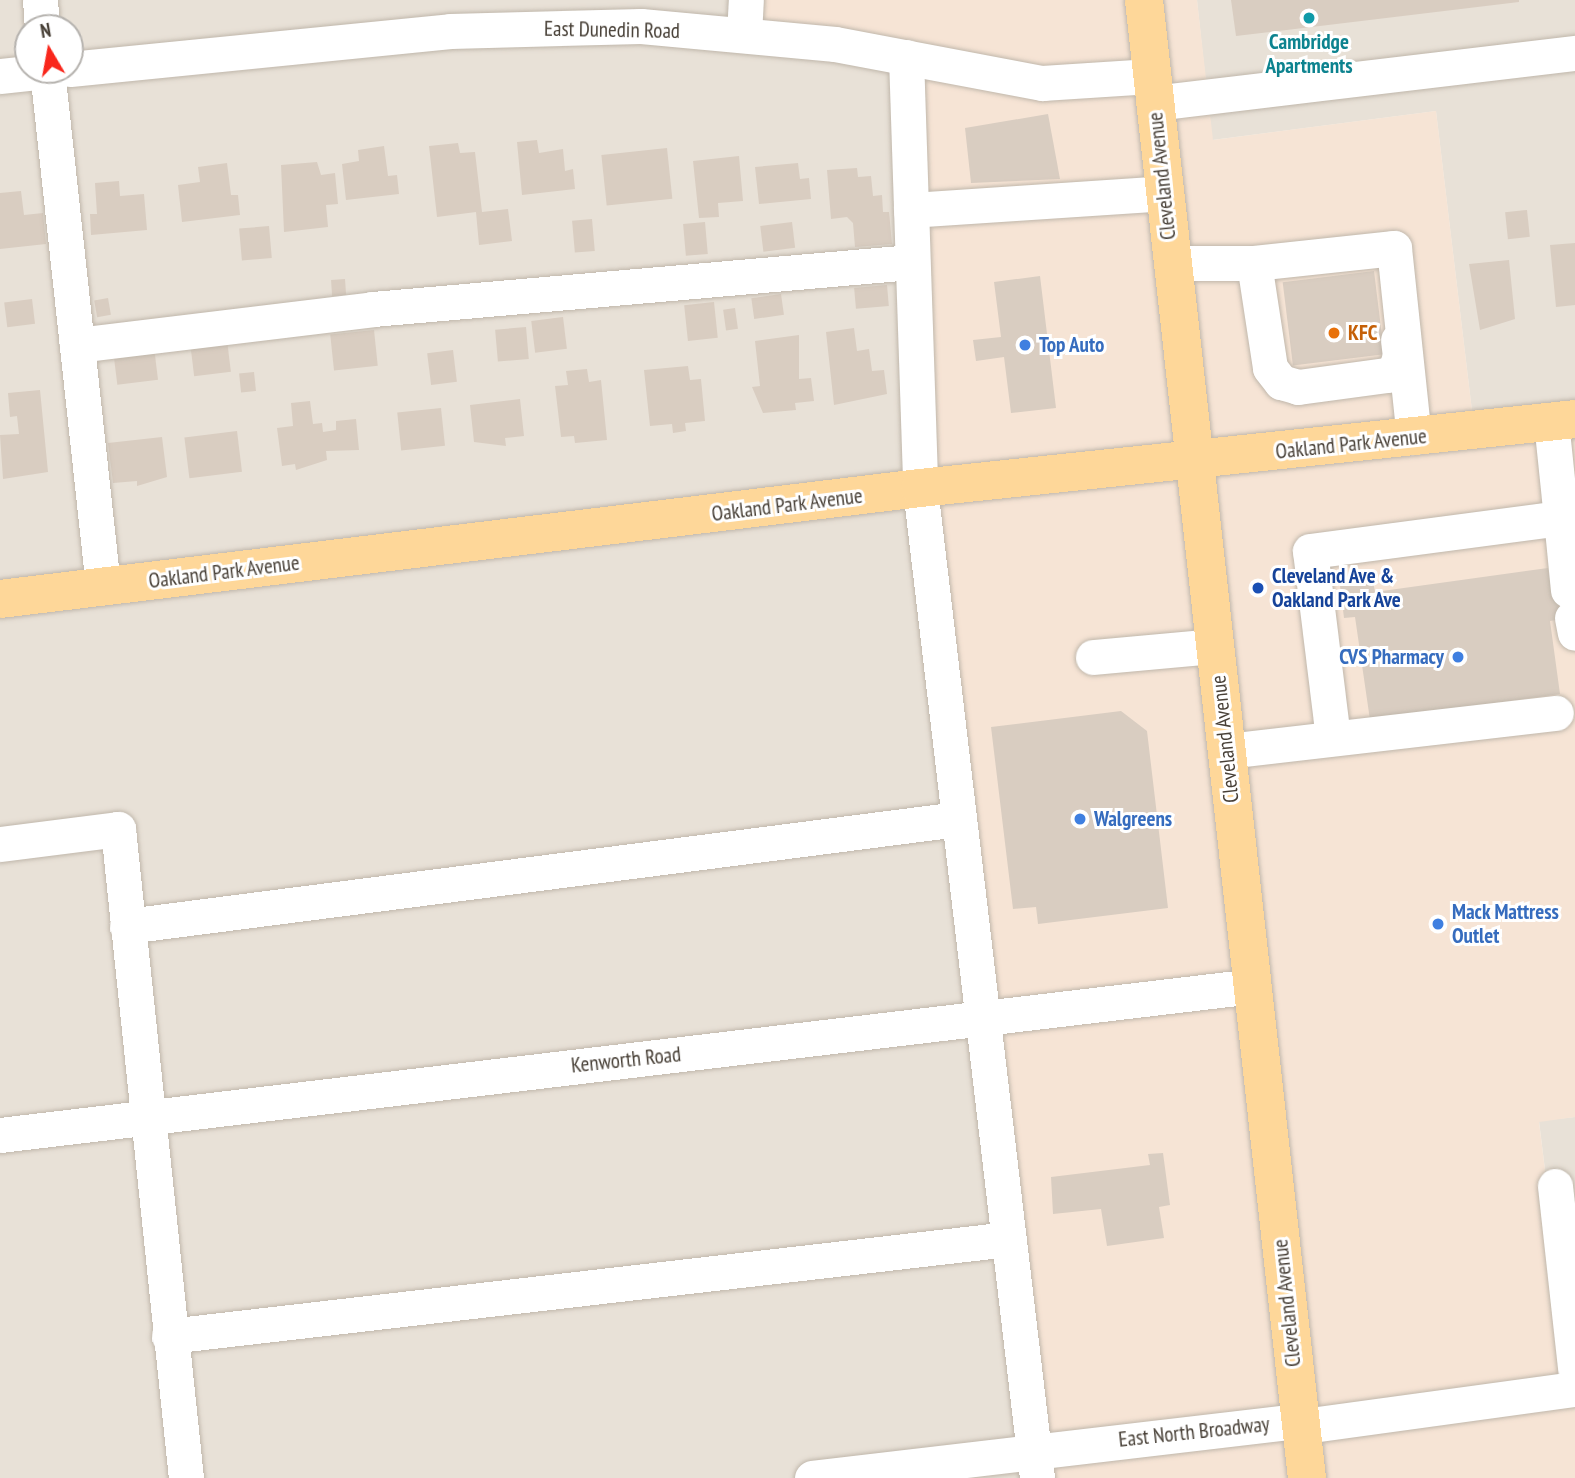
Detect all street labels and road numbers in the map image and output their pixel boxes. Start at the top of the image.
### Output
street label: East Dunedin Road [544,16,680,44]
street label: Cleveland Avenue [1143,111,1181,241]
street label: Oakland Park Avenue [1274,423,1428,465]
street label: Oakland Park Avenue [710,483,864,527]
street label: Oakland Park Avenue [147,550,301,594]
street label: Cleveland Avenue [1206,674,1244,804]
street label: Kenworth Road [570,1042,682,1078]
street label: Cleveland Avenue [1268,1238,1306,1368]
street label: East North Broadway [1117,1412,1271,1452]

